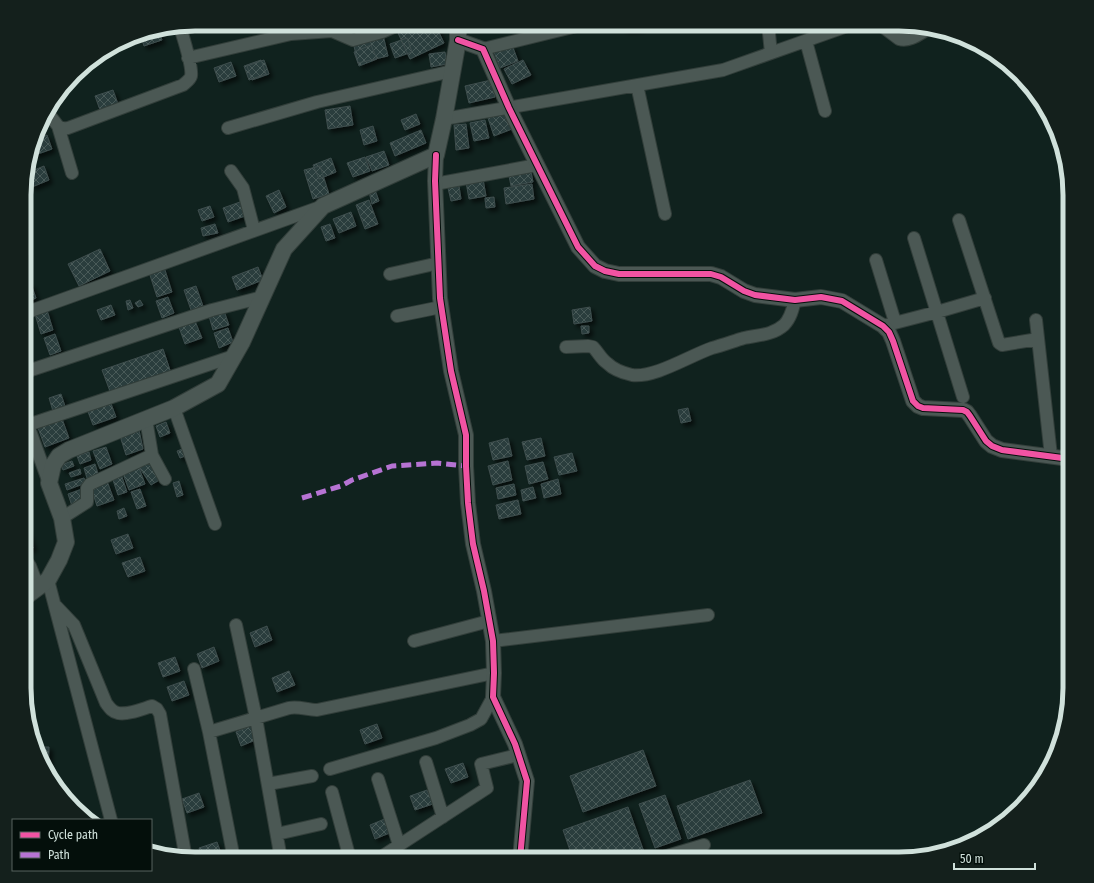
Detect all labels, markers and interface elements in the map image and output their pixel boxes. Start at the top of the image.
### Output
legend [12,819,152,871]
text: Cycle path [48,828,98,842]
scale bar [954,845,1035,871]
text: Path [48,848,70,862]
text: 50 m [960,852,984,866]

